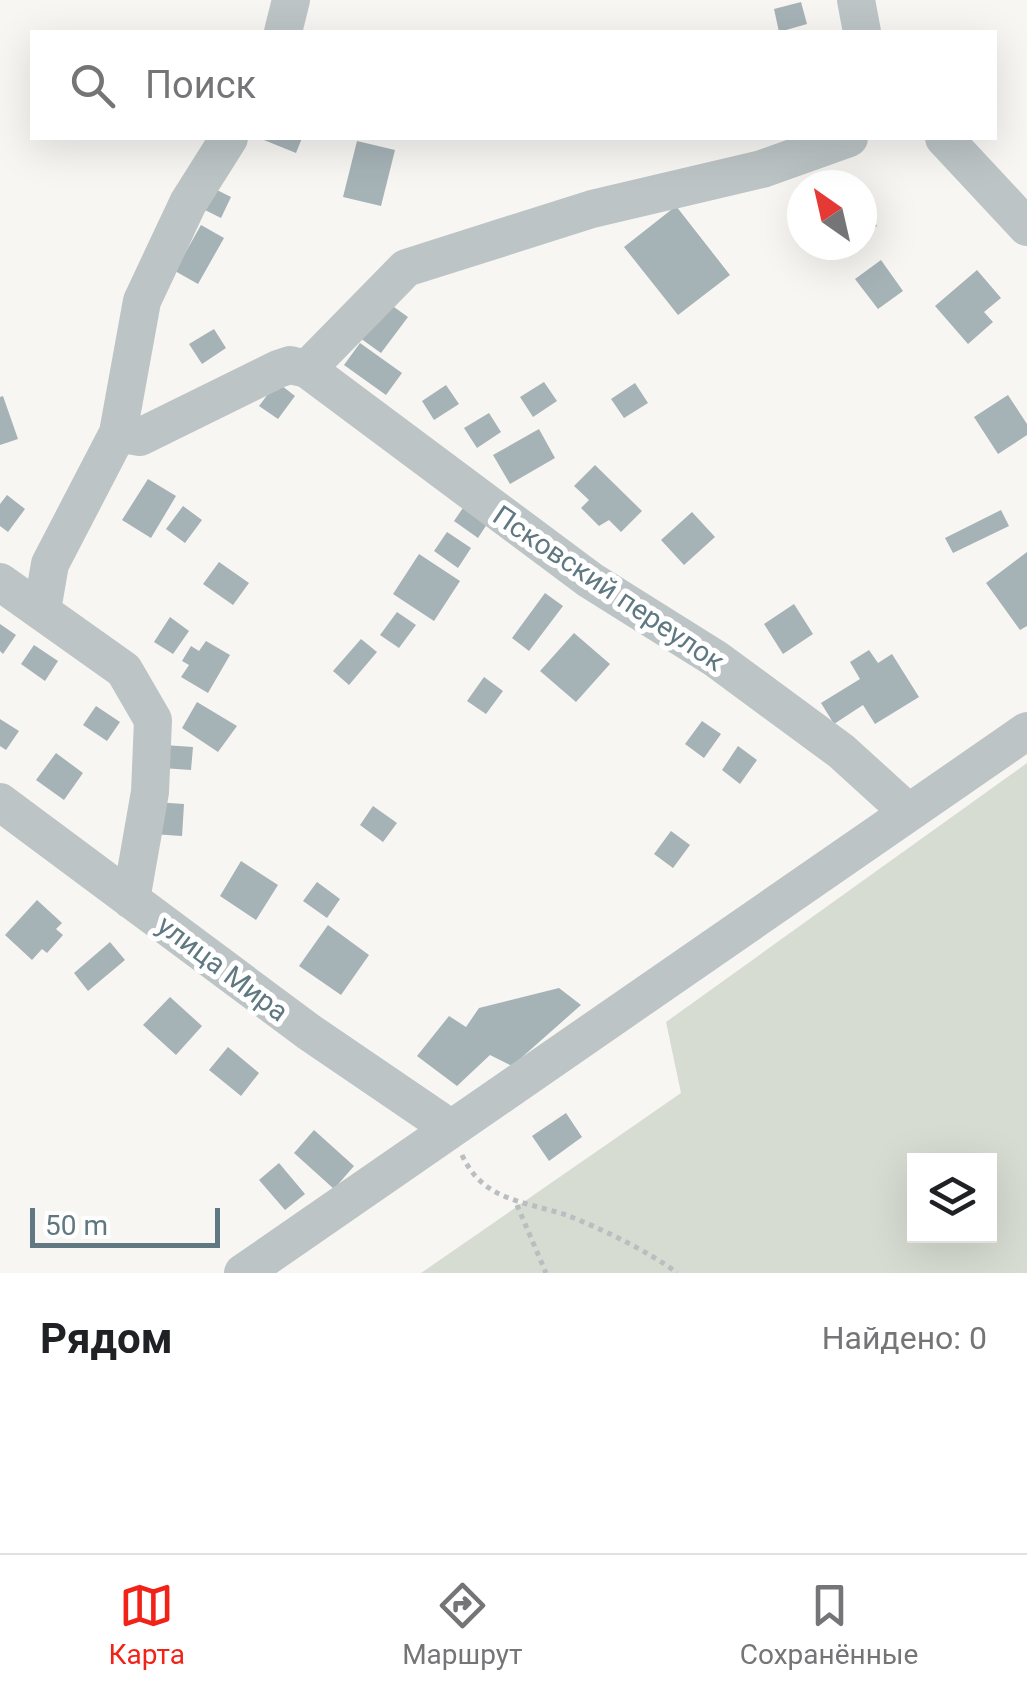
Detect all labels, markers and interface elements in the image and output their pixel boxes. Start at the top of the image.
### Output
search box [30,30,997,140]
icon: search [65,58,120,113]
text: Поиск [145,63,256,107]
north arrow [787,170,877,260]
street label: Псковский переулок [487,499,731,678]
street label: улица Мира [151,908,295,1028]
map controls [907,1153,997,1243]
button: layers [907,1153,997,1243]
scale bar [30,1203,220,1248]
text: 50 m [45,1209,108,1242]
text: Рядом [40,1314,173,1363]
text: Найдено: 0 [822,1319,987,1357]
tab: Карта [109,1578,185,1671]
tab: Маршрут [402,1578,523,1671]
tab: Сохранённые [740,1578,918,1671]

